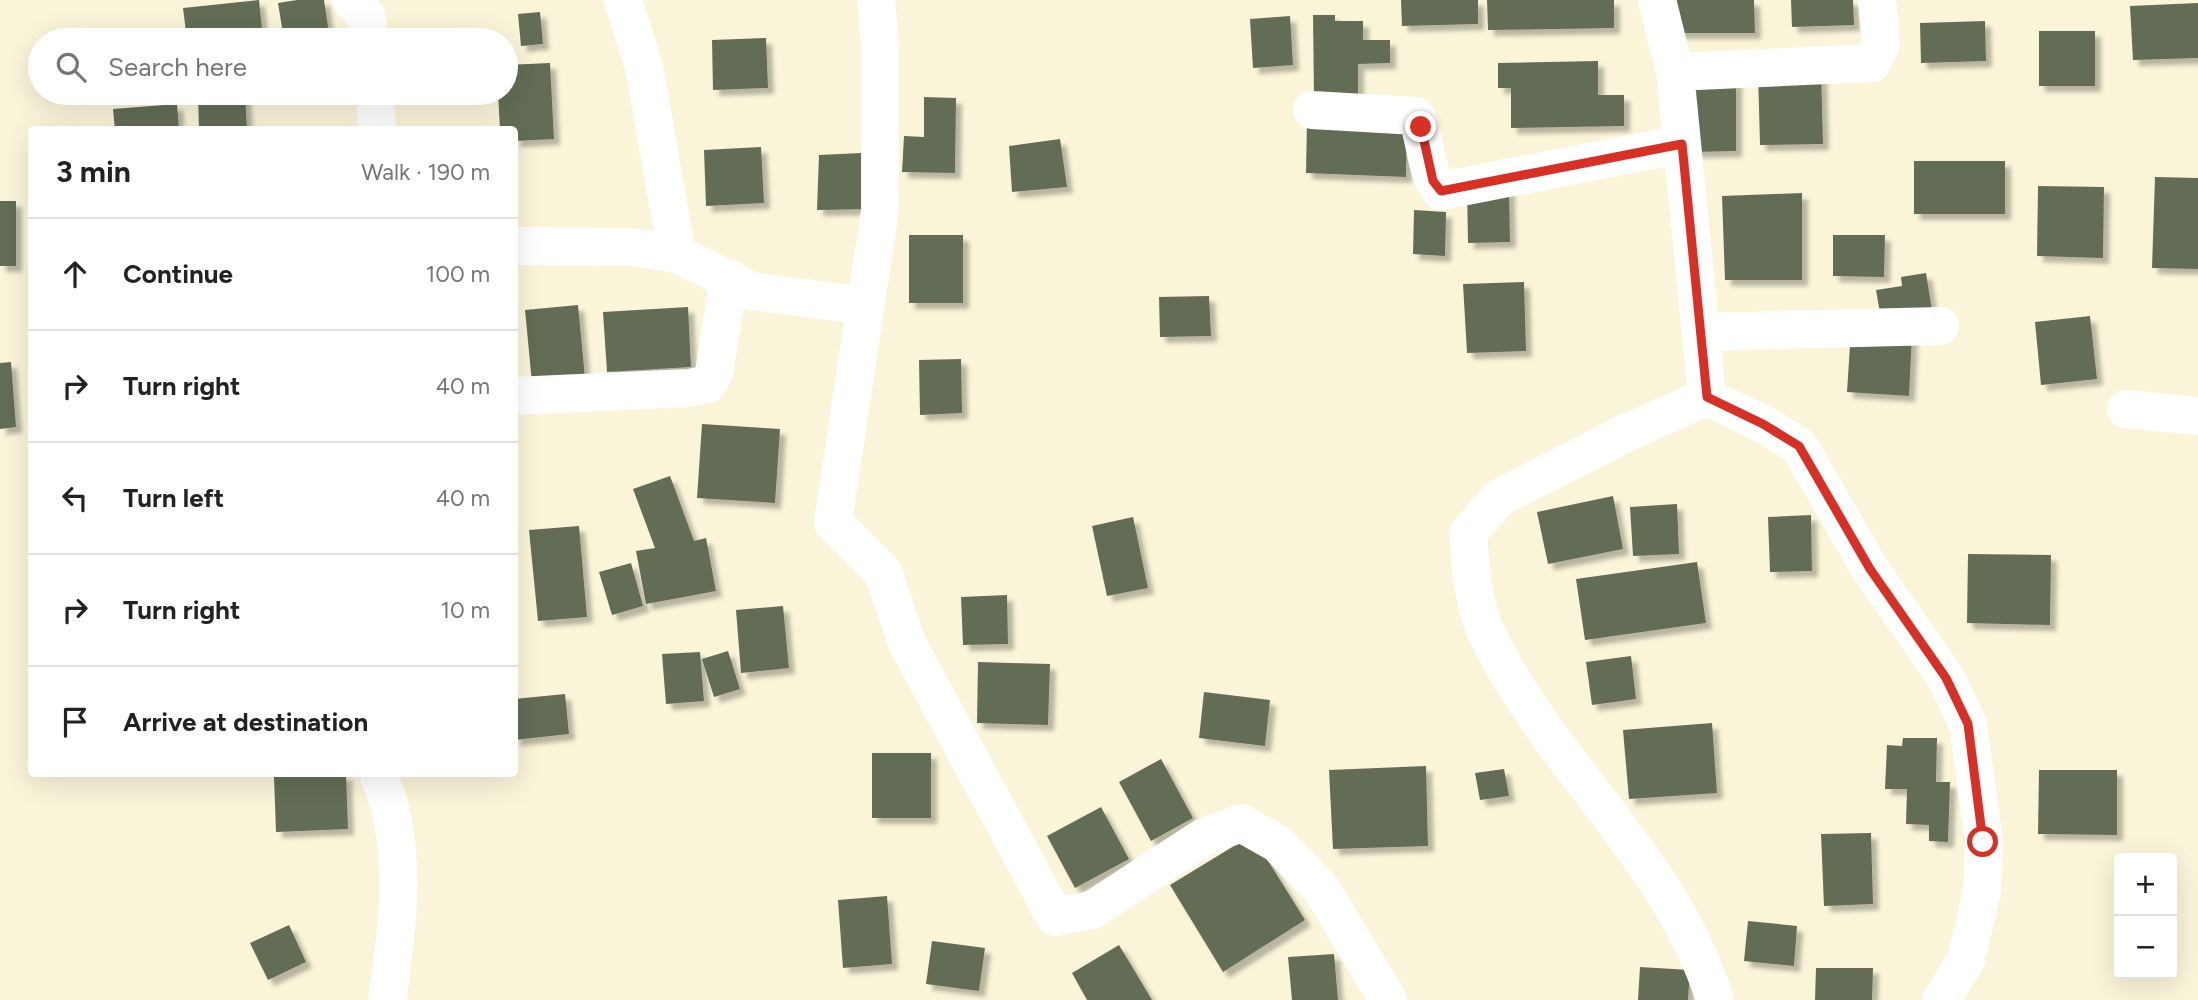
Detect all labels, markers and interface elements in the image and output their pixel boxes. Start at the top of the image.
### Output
search box [28,28,518,105]
icon: search [52,48,90,86]
text: Search here [108,51,247,83]
route end [1405,111,1436,142]
text: 3 min [56,153,131,190]
text: Walk · 190 m [361,158,490,186]
icon: ahead [56,255,94,293]
text: Continue [123,258,233,290]
text: 100 m [426,260,490,288]
icon: right [56,367,94,405]
text: Turn right [123,370,240,402]
text: 40 m [436,372,490,400]
icon: left [56,479,94,517]
text: Turn left [123,482,224,514]
text: 40 m [436,484,490,512]
icon: right [56,591,94,629]
text: Turn right [123,594,240,626]
text: 10 m [441,596,490,624]
icon: arrive [56,703,94,741]
text: Arrive at destination [123,706,368,738]
route start [1967,826,1998,857]
map controls [2114,853,2177,979]
button: + [2114,853,2177,916]
button: − [2114,916,2177,979]

